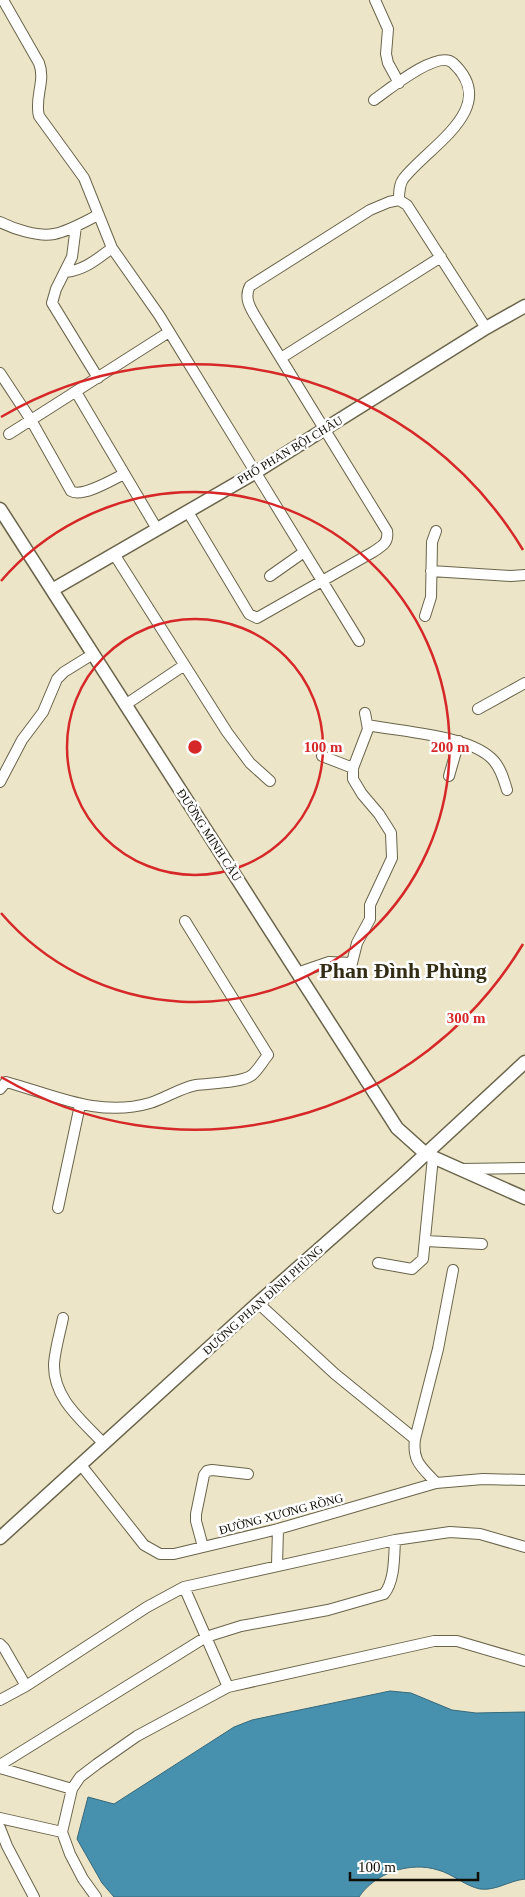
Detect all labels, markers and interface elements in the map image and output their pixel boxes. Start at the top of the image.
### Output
street label: PHỐ PHAN BỘI CHÂU [234,412,345,487]
centre of rings [186,738,204,756]
text: 100 m [304,739,343,755]
text: 200 m [431,739,470,755]
street label: ĐƯỜNG MINH CẦU [174,786,245,884]
district label: Phan Đình Phùng [319,958,487,983]
text: 300 m [447,1010,486,1026]
street label: ĐƯỜNG PHAN ĐÌNH PHÙNG [200,1242,326,1358]
street label: ĐƯỜNG XƯƠNG RỒNG [217,1490,345,1537]
scale bar [350,1850,478,1882]
text: 100 m [358,1859,396,1875]

